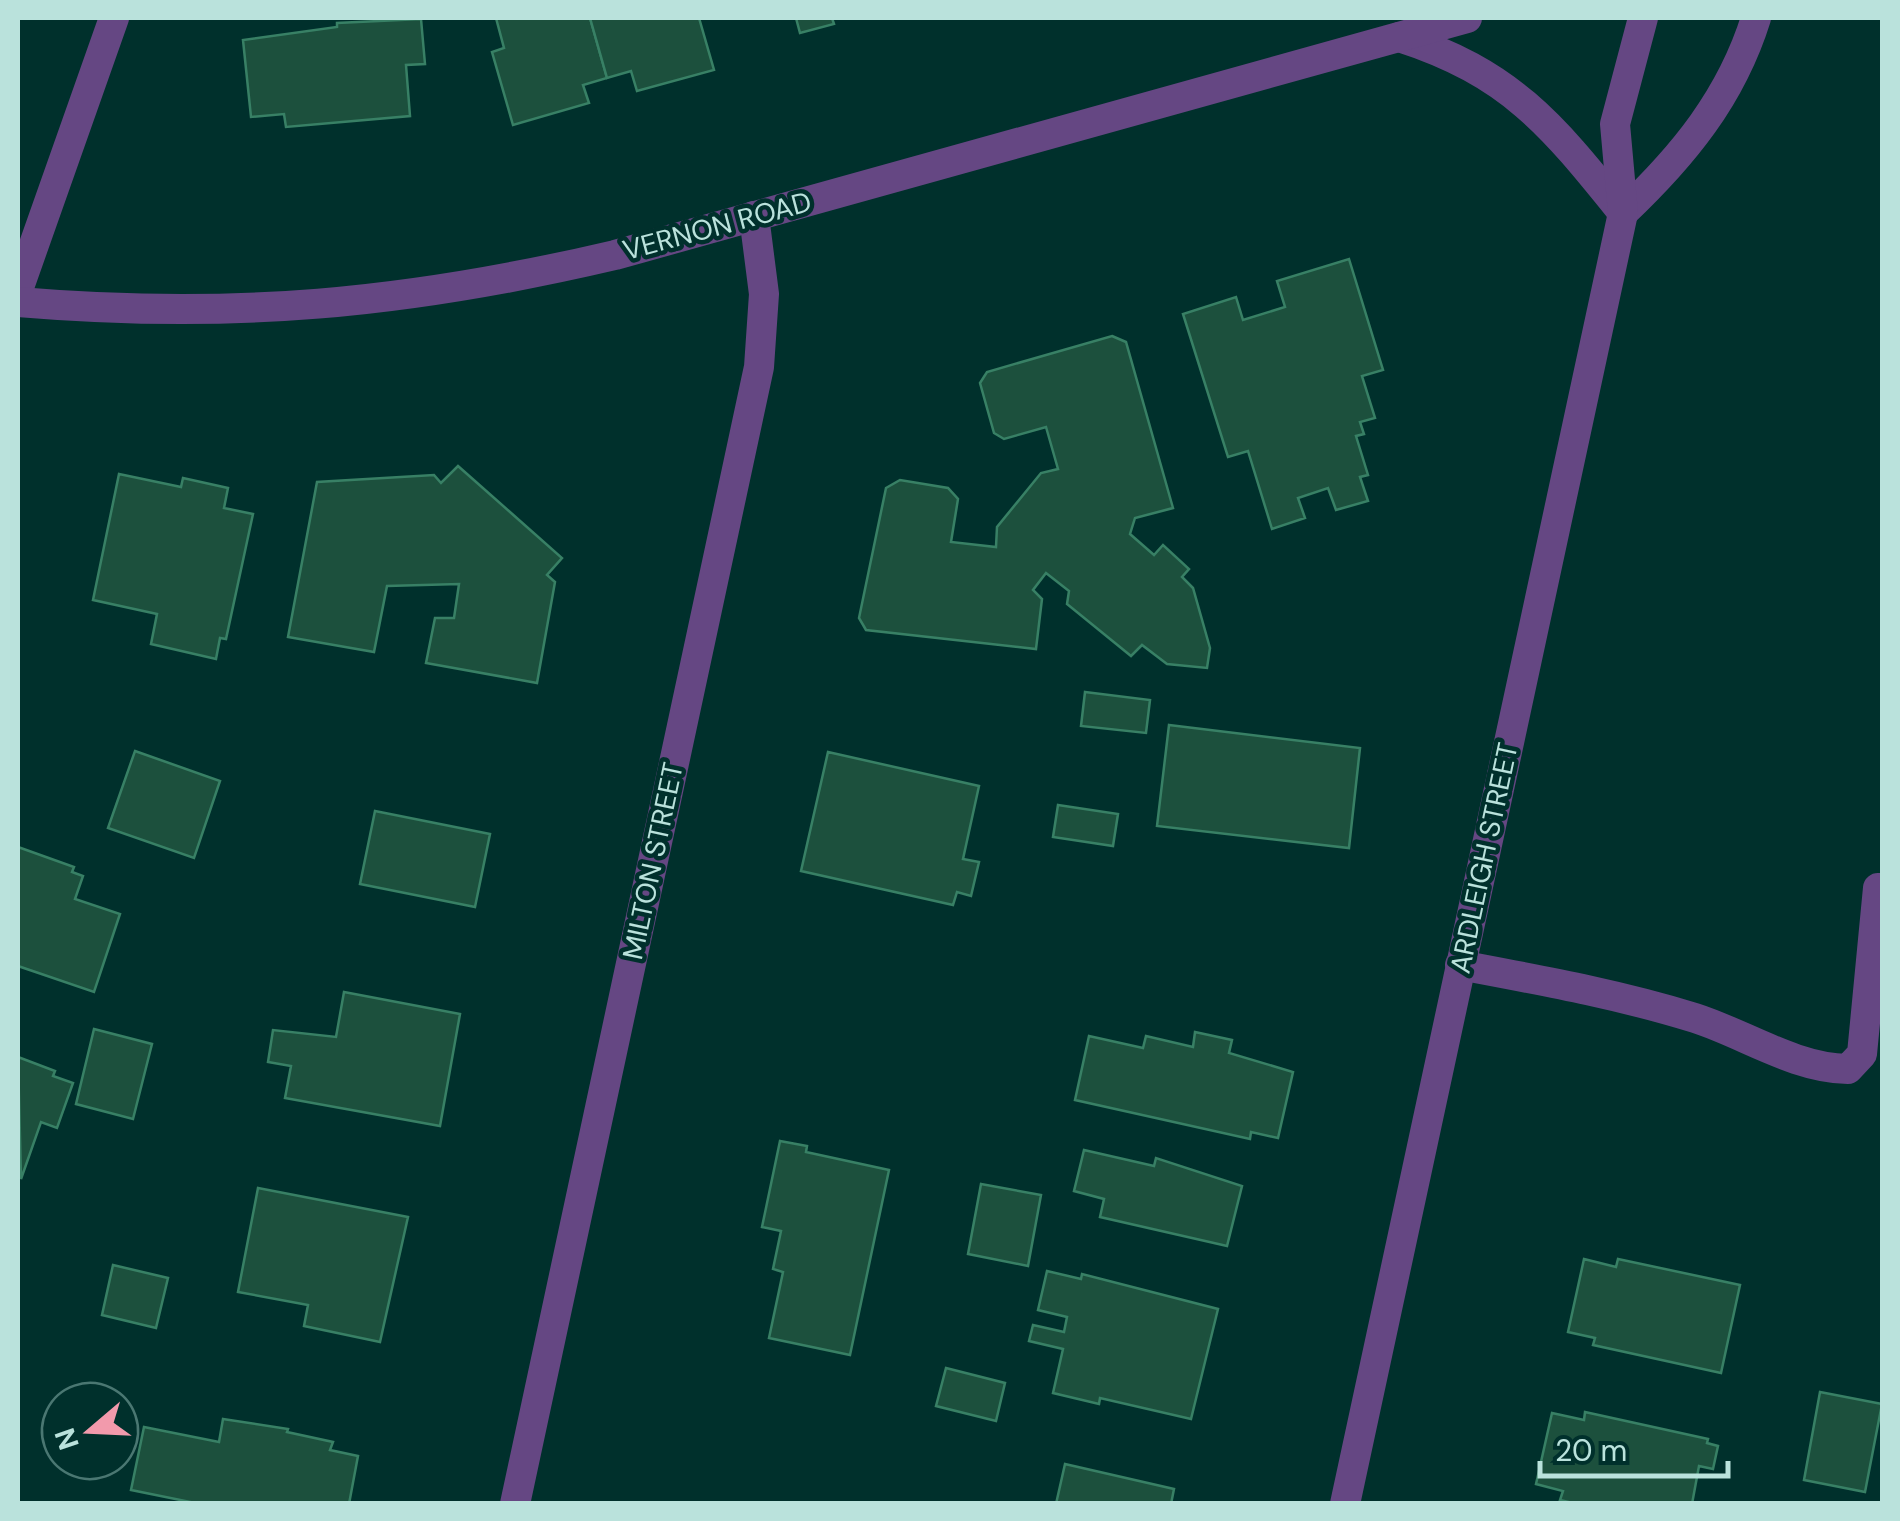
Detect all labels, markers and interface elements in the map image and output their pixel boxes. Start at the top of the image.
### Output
street label: VERNON ROAD [619,183,815,269]
street label: ARDLEIGH STREET [1441,739,1527,977]
street label: MILTON STREET [614,759,692,963]
north arrow [40,1381,140,1481]
scale bar [1540,1416,1728,1478]
text: N [46,1423,88,1455]
text: 20 m [1555,1431,1627,1470]

